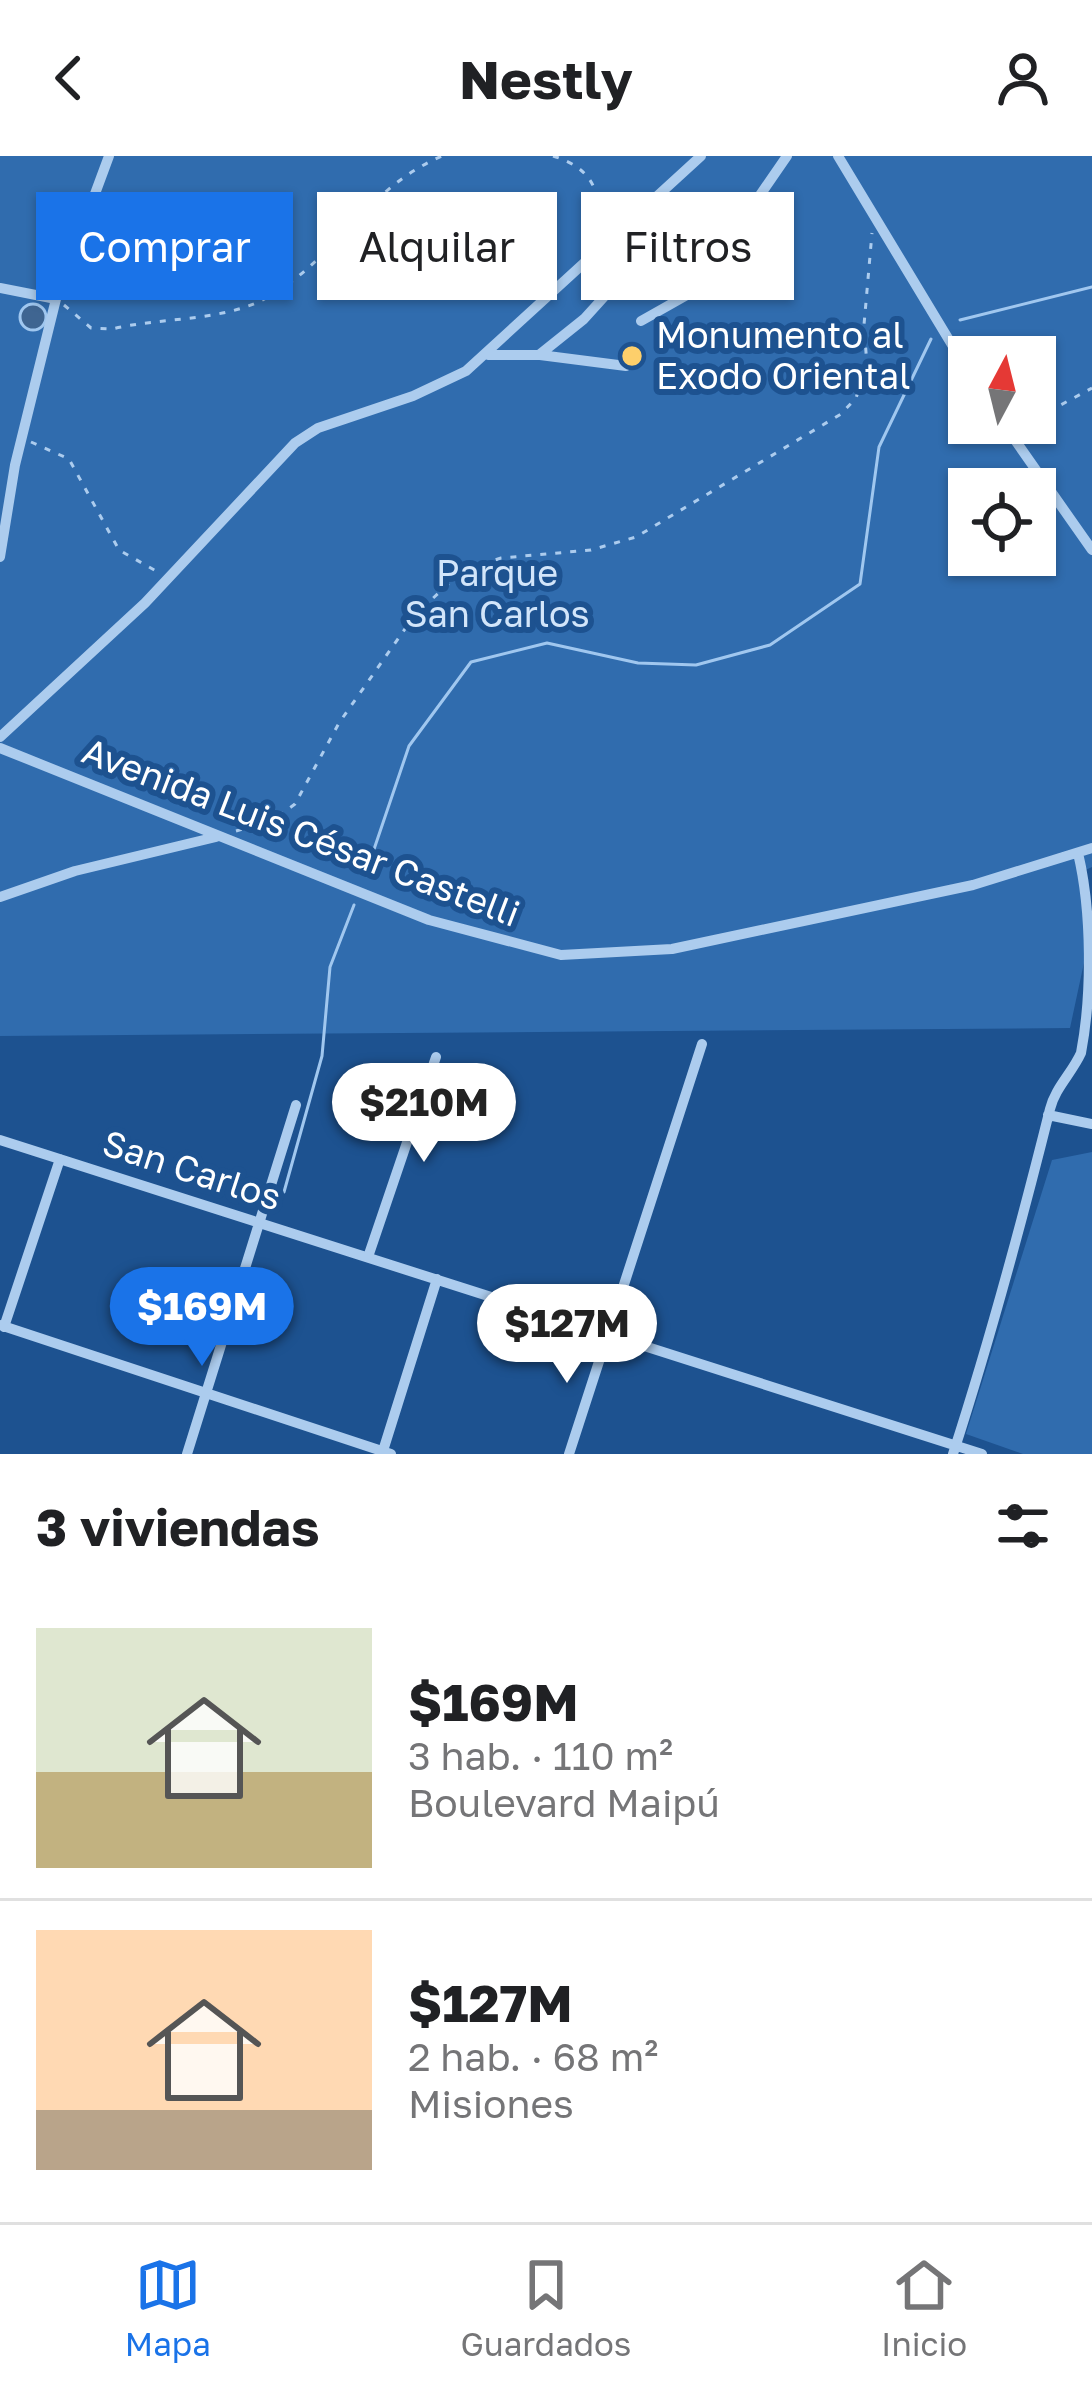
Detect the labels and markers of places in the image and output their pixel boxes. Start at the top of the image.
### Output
place label: Monumento al Exodo Oriental [656,313,911,397]
marker: Monumento al Exodo Oriental [619,343,645,369]
pin: $210M [340,1063,508,1165]
pin: $169M [118,1267,286,1369]
pin: $127M [483,1284,651,1386]

